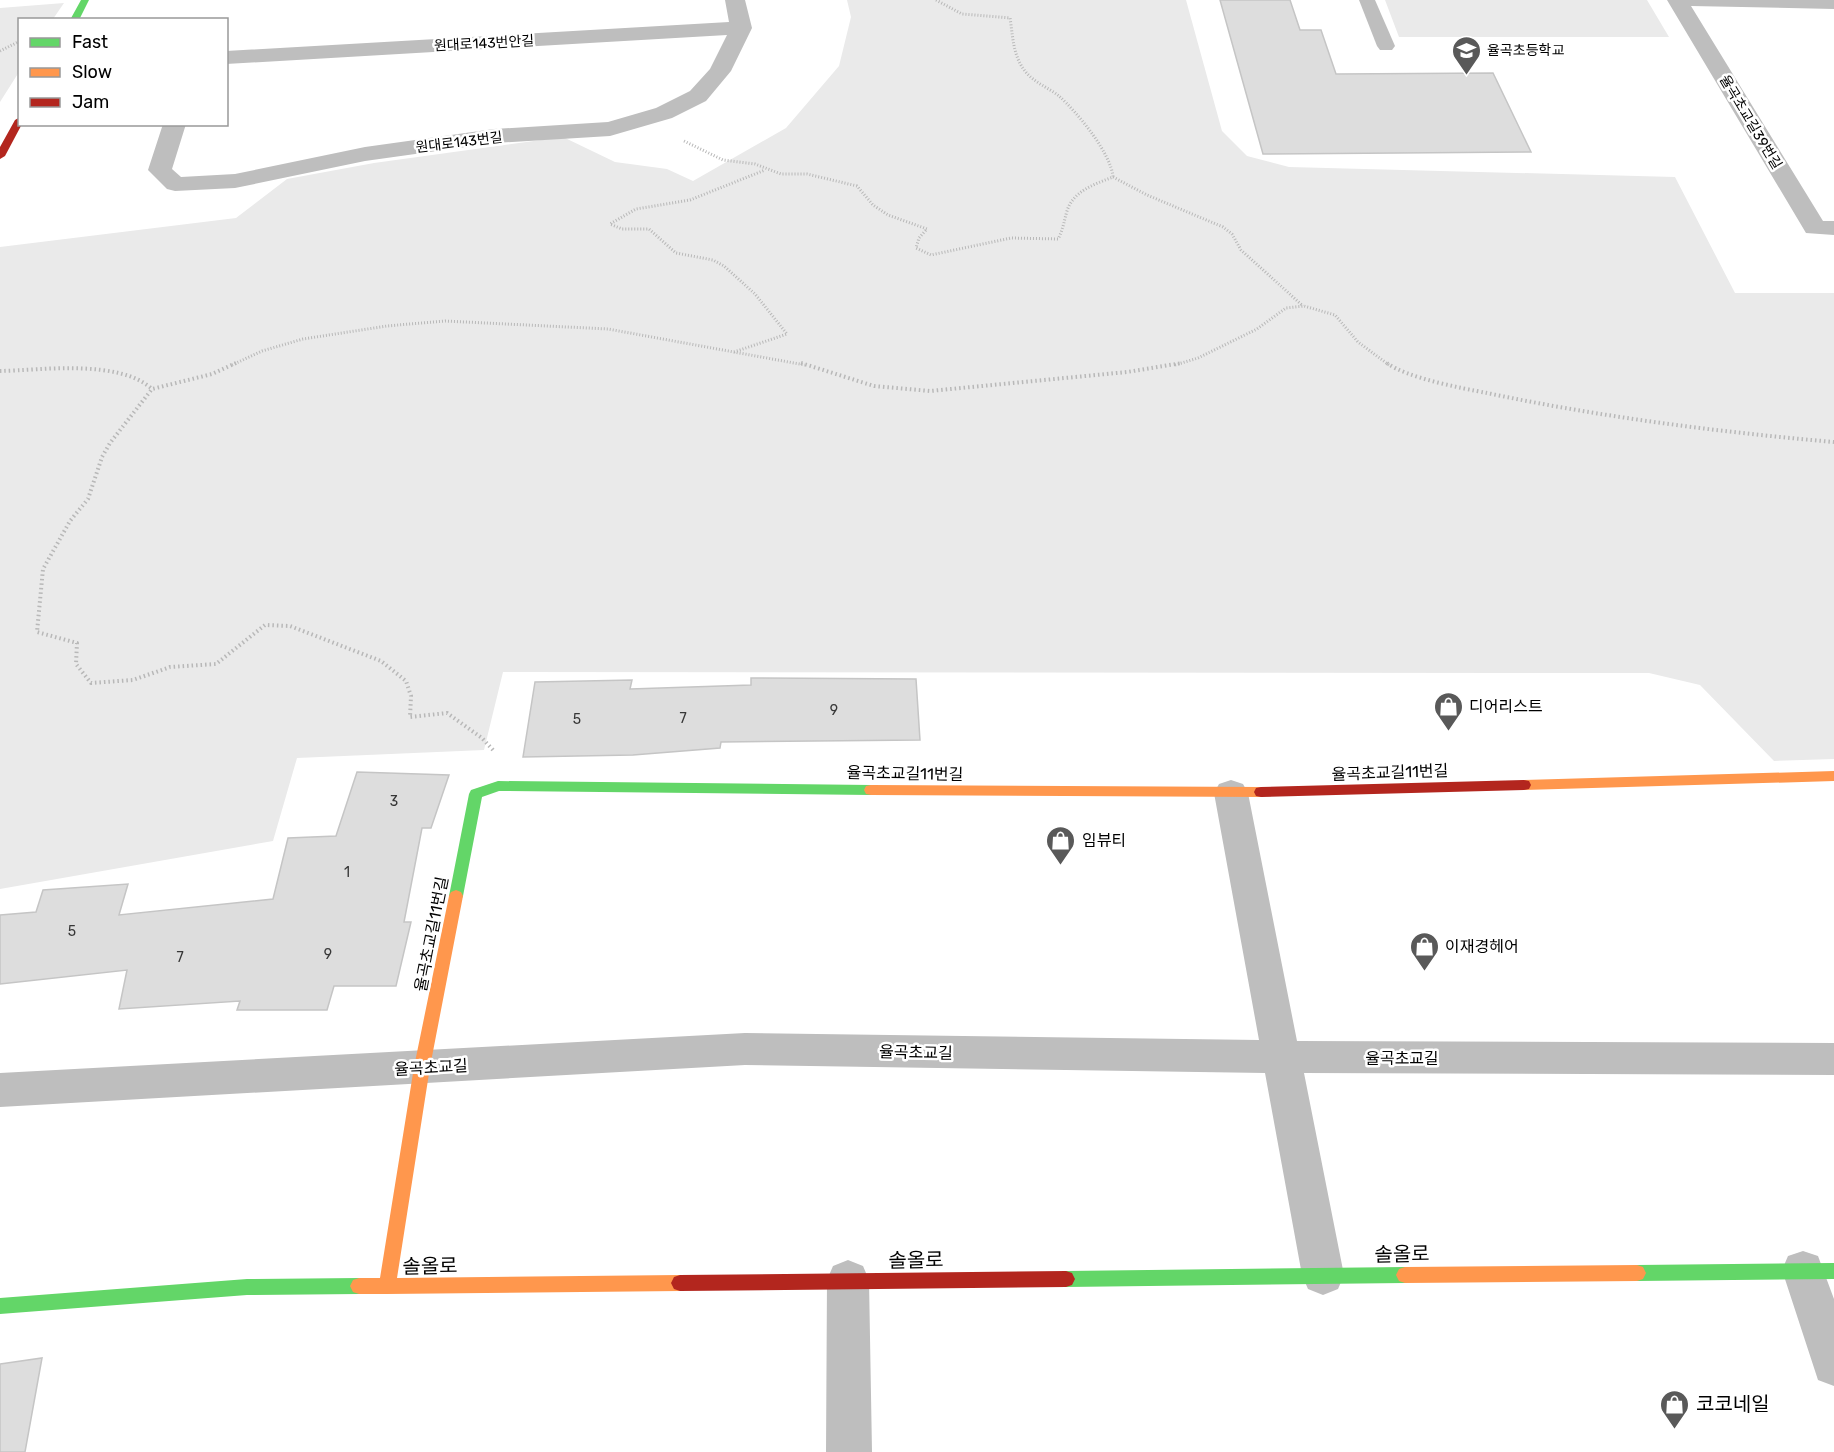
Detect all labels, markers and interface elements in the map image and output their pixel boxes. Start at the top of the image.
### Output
legend [18,18,228,126]
text: Fast [72,31,108,53]
street label: 원대로143번안길 [433,32,535,55]
school or university icon: 율곡초등학교 [1450,34,1482,76]
place label: 율곡초등학교 [1487,42,1564,59]
text: Slow [72,61,112,83]
street label: 율곡초교길39번길 [1716,72,1785,172]
text: Jam [72,91,109,113]
street label: 원대로143번길 [415,129,504,156]
shop icon: 디어리스트 [1432,690,1464,732]
place label: 디어리스트 [1469,697,1543,716]
house number: 9 [830,702,838,719]
house number: 7 [679,710,687,727]
house number: 5 [573,711,581,728]
street label: 율곡초교길11번길 [1331,761,1449,784]
street label: 율곡초교길11번길 [846,763,964,784]
house number: 3 [390,793,398,810]
shop icon: 임뷰티 [1045,824,1077,866]
place label: 임뷰티 [1082,831,1126,850]
house number: 1 [344,864,350,881]
street label: 율곡초교길11번길 [411,875,452,993]
house number: 5 [68,923,76,940]
shop icon: 이재경헤어 [1408,930,1440,972]
place label: 이재경헤어 [1445,937,1519,956]
house number: 9 [324,946,332,963]
house number: 7 [176,949,184,966]
street label: 율곡초교길 [879,1042,953,1063]
street label: 율곡초교길 [1365,1049,1439,1068]
street label: 율곡초교길 [394,1056,468,1079]
street label: 솔올로 [1374,1242,1430,1266]
street label: 솔올로 [888,1248,944,1272]
street label: 솔올로 [402,1254,458,1278]
shop icon: 코코네일 [1659,1388,1691,1430]
place label: 코코네일 [1696,1392,1770,1416]

